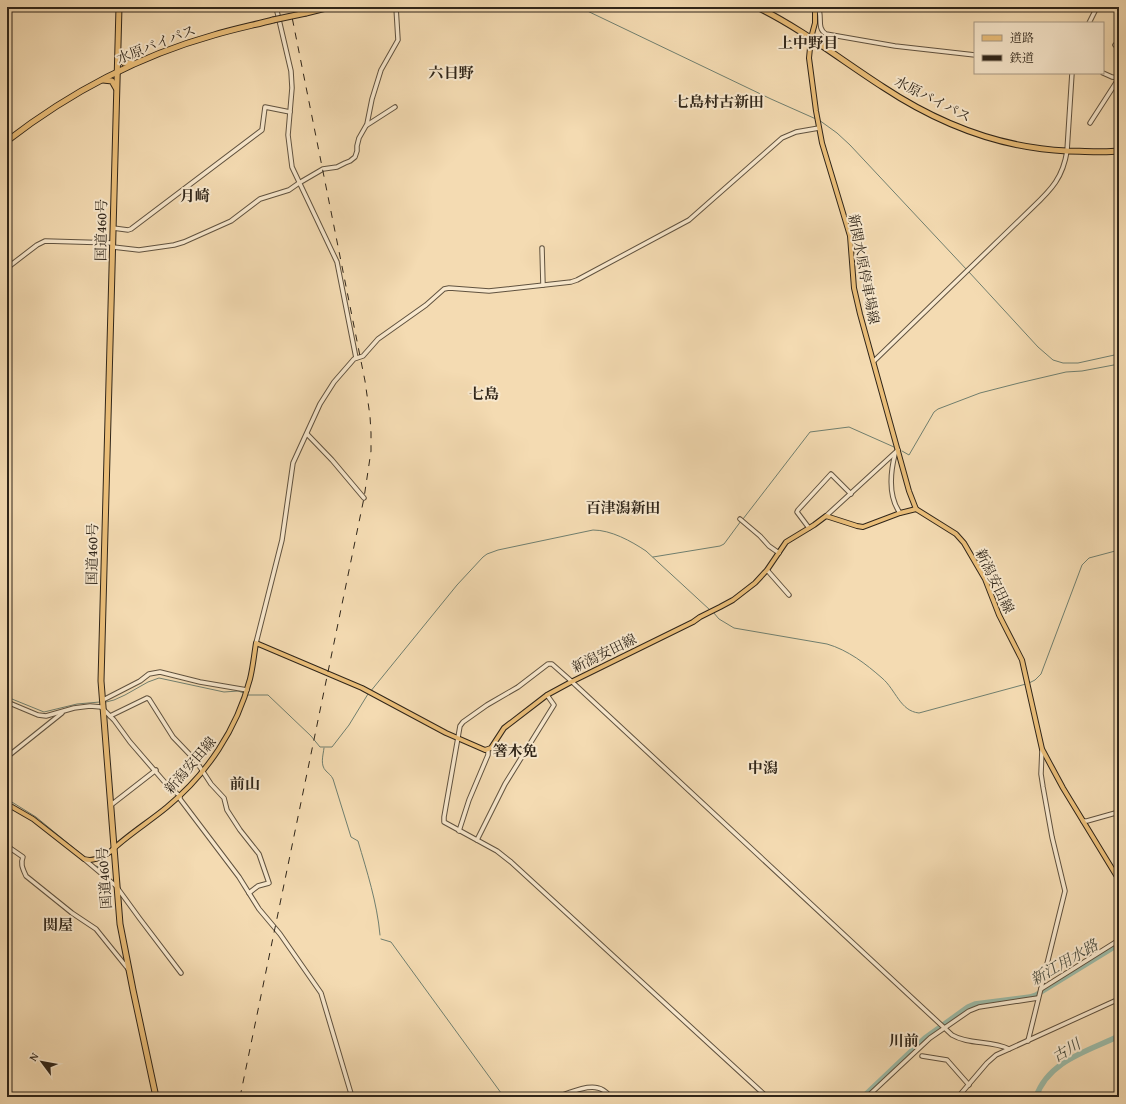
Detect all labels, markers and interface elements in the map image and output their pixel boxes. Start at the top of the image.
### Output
street label: 水原バイパス [113,20,199,68]
legend [974,22,1104,74]
text: 道路 [1010,29,1034,46]
district label: 上中野目 [778,32,838,53]
text: 鉄道 [1009,49,1034,66]
district label: 六日野 [428,62,474,83]
street label: 水原バイパス [891,71,975,127]
district label: 七島村古新田 [674,91,764,112]
district label: 月崎 [180,185,210,206]
street label: 国道460号 [90,199,112,261]
street label: 新関水原停車場線 [843,212,885,326]
district label: 七島 [469,383,499,404]
district label: 百津潟新田 [585,497,661,518]
street label: 国道460号 [81,523,103,585]
street label: 新潟安田線 [971,545,1019,617]
street label: 新潟安田線 [568,629,640,677]
street label: 新潟安田線 [159,732,221,798]
district label: 箸木免 [492,740,538,761]
district label: 中潟 [748,757,778,778]
district label: 前山 [230,773,260,794]
street label: 国道460号 [92,846,116,910]
district label: 関屋 [43,914,73,935]
water label: 新江用水路 [1026,934,1103,990]
district label: 川前 [889,1030,919,1051]
water label: 古川 [1048,1032,1086,1067]
north arrow [22,1042,62,1082]
text: N [25,1049,43,1064]

